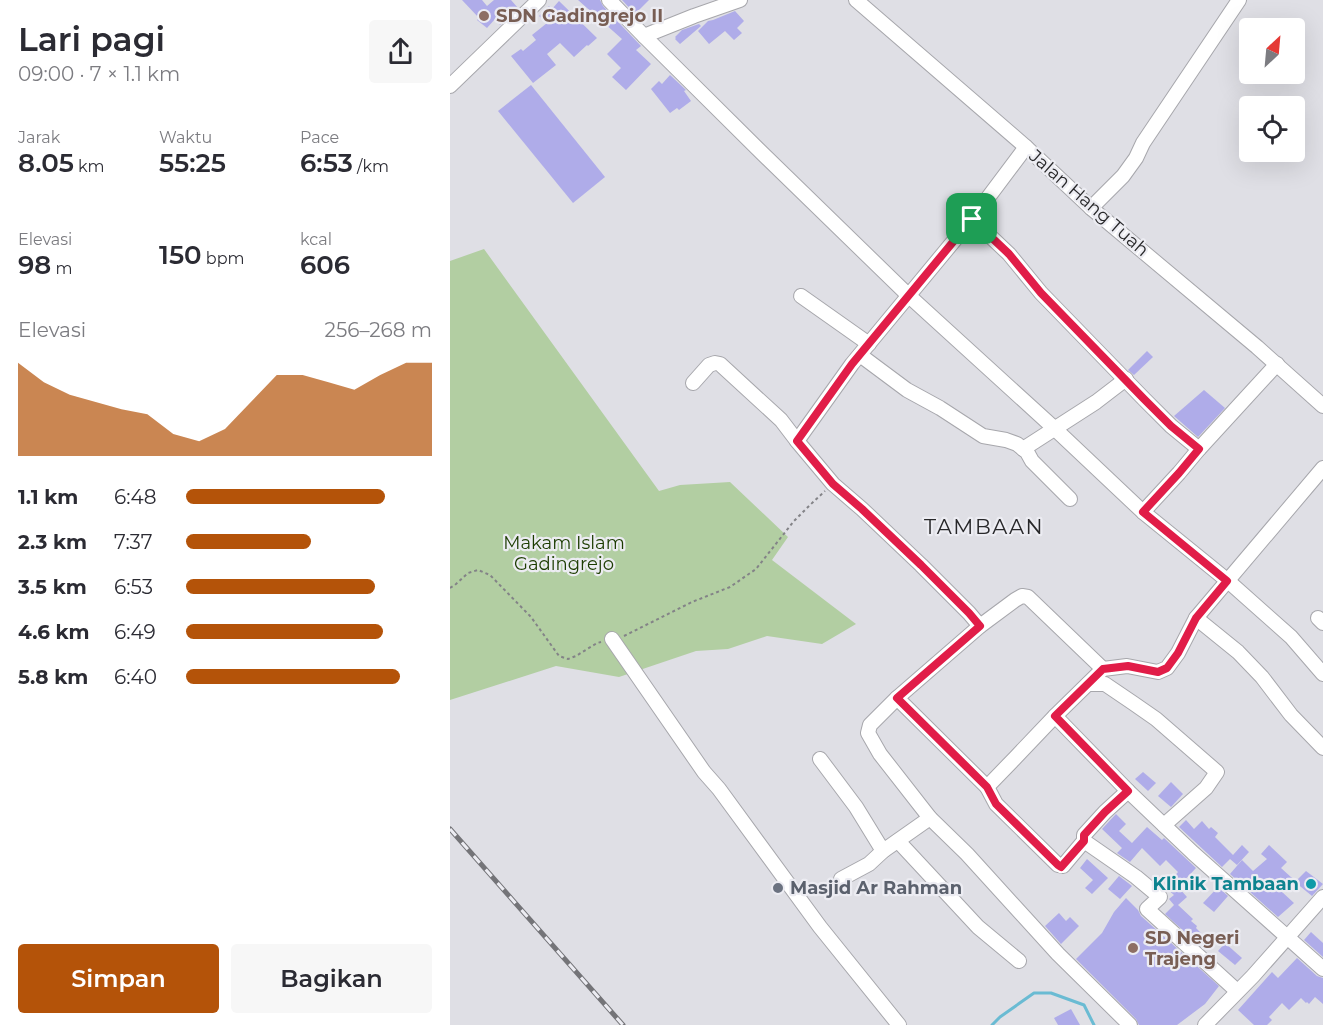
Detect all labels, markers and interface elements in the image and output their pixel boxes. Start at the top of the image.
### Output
place label: SDN Gadingrejo II [496,5,663,27]
marker: SDN Gadingrejo II [477,9,491,23]
north arrow [1239,18,1305,84]
map controls [1239,18,1305,162]
text: Lari pagi [18,19,165,59]
button: share [369,20,432,83]
text: 09:00 · 7 × 1.1 km [18,62,180,86]
button: locate [1239,96,1305,162]
text: Jarak [18,128,60,147]
text: Waktu [159,128,212,147]
text: Pace [300,128,339,147]
street label: Jalan Hang Tuah [1024,144,1153,261]
text: 8.05 [18,147,74,179]
text: 55:25 [159,147,226,179]
text: 6:53 [300,147,353,179]
text: km [74,157,105,176]
text: /km [353,157,389,176]
pin [946,193,997,244]
icon: arrive [955,202,988,235]
text: Elevasi [18,230,72,249]
text: kcal [300,230,332,249]
text: 150 [159,239,202,271]
text: 98 [18,249,51,281]
text: bpm [202,249,244,268]
text: 606 [300,249,350,281]
text: m [51,259,72,278]
text: Elevasi [18,318,86,342]
text: 256–268 m [325,318,432,342]
text: 1.1 km [18,485,78,509]
text: 6:48 [114,485,157,509]
district label: TAMBAAN [924,514,1044,539]
text: 2.3 km [18,530,87,554]
text: 7:37 [114,530,152,554]
park label: Makam Islam Gadingrejo [503,532,625,575]
text: 3.5 km [18,575,87,599]
text: 6:53 [114,575,153,599]
text: 4.6 km [18,620,90,644]
text: 6:49 [114,620,156,644]
text: 5.8 km [18,665,88,689]
text: 6:40 [114,665,157,689]
place label: Klinik Tambaan [1153,873,1299,895]
place label: Masjid Ar Rahman [790,877,962,899]
marker: Klinik Tambaan [1304,877,1318,891]
marker: Masjid Ar Rahman [771,881,785,895]
place label: SD Negeri Trajeng [1145,927,1239,970]
marker: SD Negeri Trajeng [1126,941,1140,955]
button: Simpan [18,944,219,1013]
button: Bagikan [231,944,432,1013]

